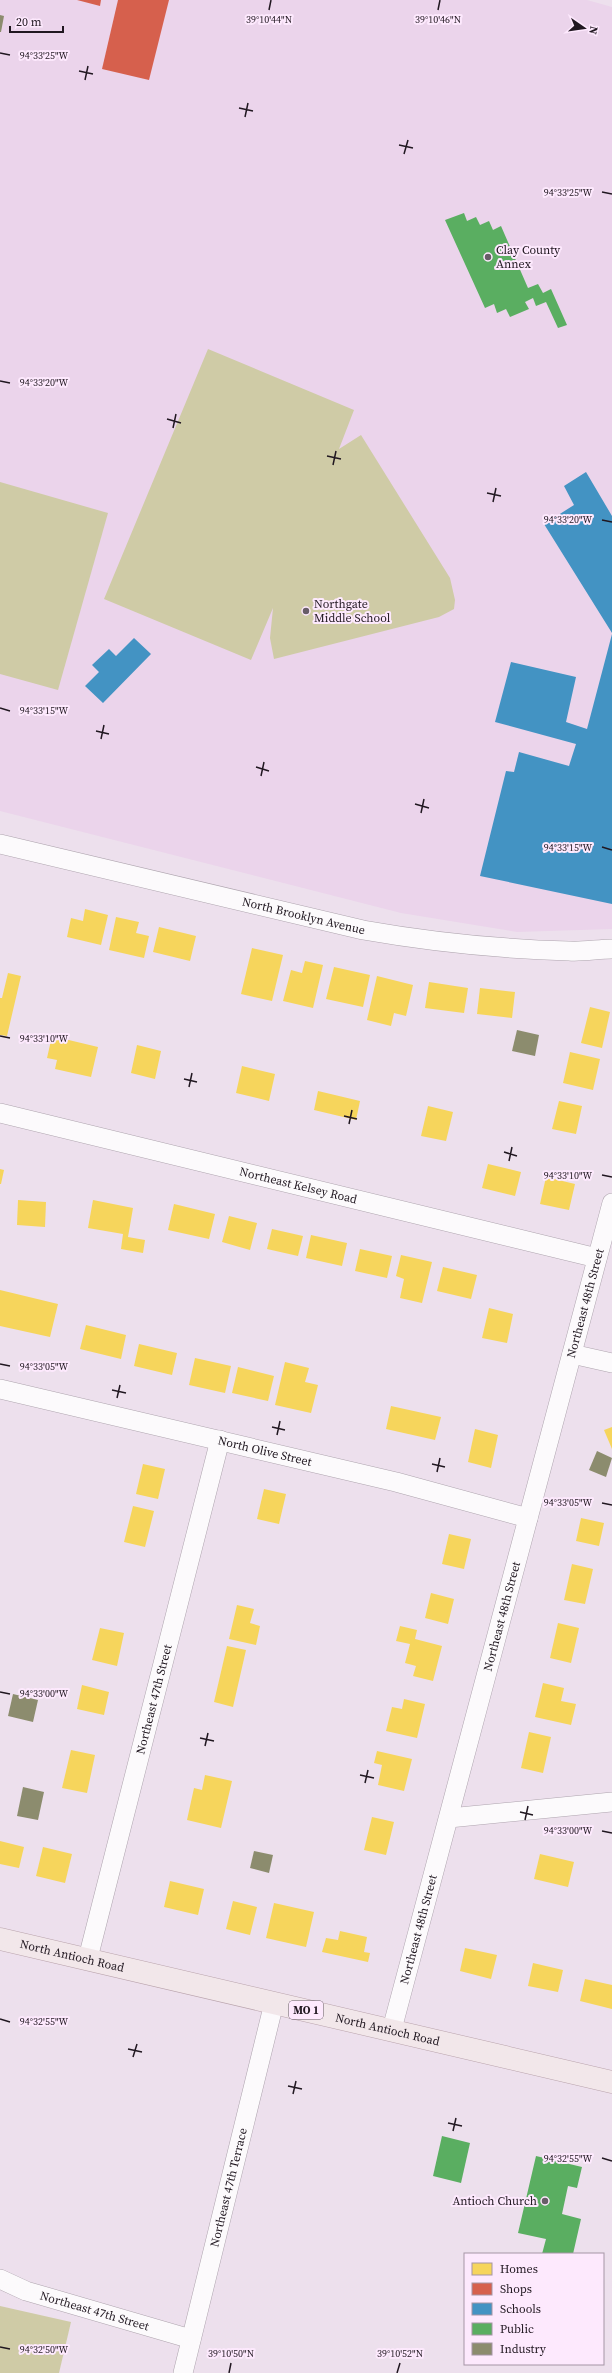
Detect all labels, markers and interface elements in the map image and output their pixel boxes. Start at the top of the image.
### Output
scale bar [10,8,63,34]
north arrow [564,8,604,48]
text: 39°10'44"N [246,13,292,26]
text: 39°10'46"N [415,13,461,26]
text: 20 m [16,14,42,30]
text: N [585,25,601,36]
text: 94°33'25"W [20,49,69,62]
text: 94°33'25"W [544,186,593,199]
place label: Clay County Annex [496,242,561,272]
marker: Clay County Annex [483,252,493,262]
text: 94°33'20"W [20,376,69,389]
text: 94°33'20"W [544,513,593,526]
place label: Northgate Middle School [314,596,391,626]
marker: Northgate Middle School [301,606,311,616]
text: 94°33'15"W [20,704,69,717]
text: 94°33'15"W [544,841,593,854]
street label: North Brooklyn Avenue [241,894,367,938]
text: 94°33'10"W [20,1032,69,1045]
street label: Northeast Kelsey Road [238,1163,359,1208]
text: 94°33'10"W [544,1169,593,1182]
street label: Northeast 48th Street [563,1247,608,1360]
text: 94°33'05"W [20,1360,69,1373]
street label: North Olive Street [216,1432,313,1470]
text: 94°33'05"W [544,1496,593,1509]
street label: Northeast 48th Street [480,1560,524,1673]
street label: Northeast 47th Street [132,1643,176,1756]
text: 94°33'00"W [20,1687,69,1700]
text: 94°33'00"W [544,1824,593,1837]
street label: Northeast 48th Street [396,1873,441,1986]
street label: North Antioch Road [18,1936,126,1976]
road number: MO 1 [289,2001,323,2019]
street label: North Antioch Road [334,2010,442,2050]
text: 94°32'55"W [20,2015,69,2028]
street label: Northeast 47th Terrace [206,2126,251,2249]
text: 94°32'55"W [544,2152,593,2165]
place label: Antioch Church [452,2193,537,2209]
marker: Antioch Church [540,2196,550,2206]
legend [464,2253,604,2365]
text: Homes [500,2261,538,2277]
text: Shops [500,2281,532,2297]
street label: Northeast 47th Street [38,2288,151,2334]
text: Schools [500,2301,541,2317]
text: Public [500,2321,534,2337]
text: Industry [500,2341,547,2357]
text: 94°32'50"W [20,2343,69,2356]
text: 39°10'50"N [208,2347,254,2360]
text: 39°10'52"N [377,2347,423,2360]

